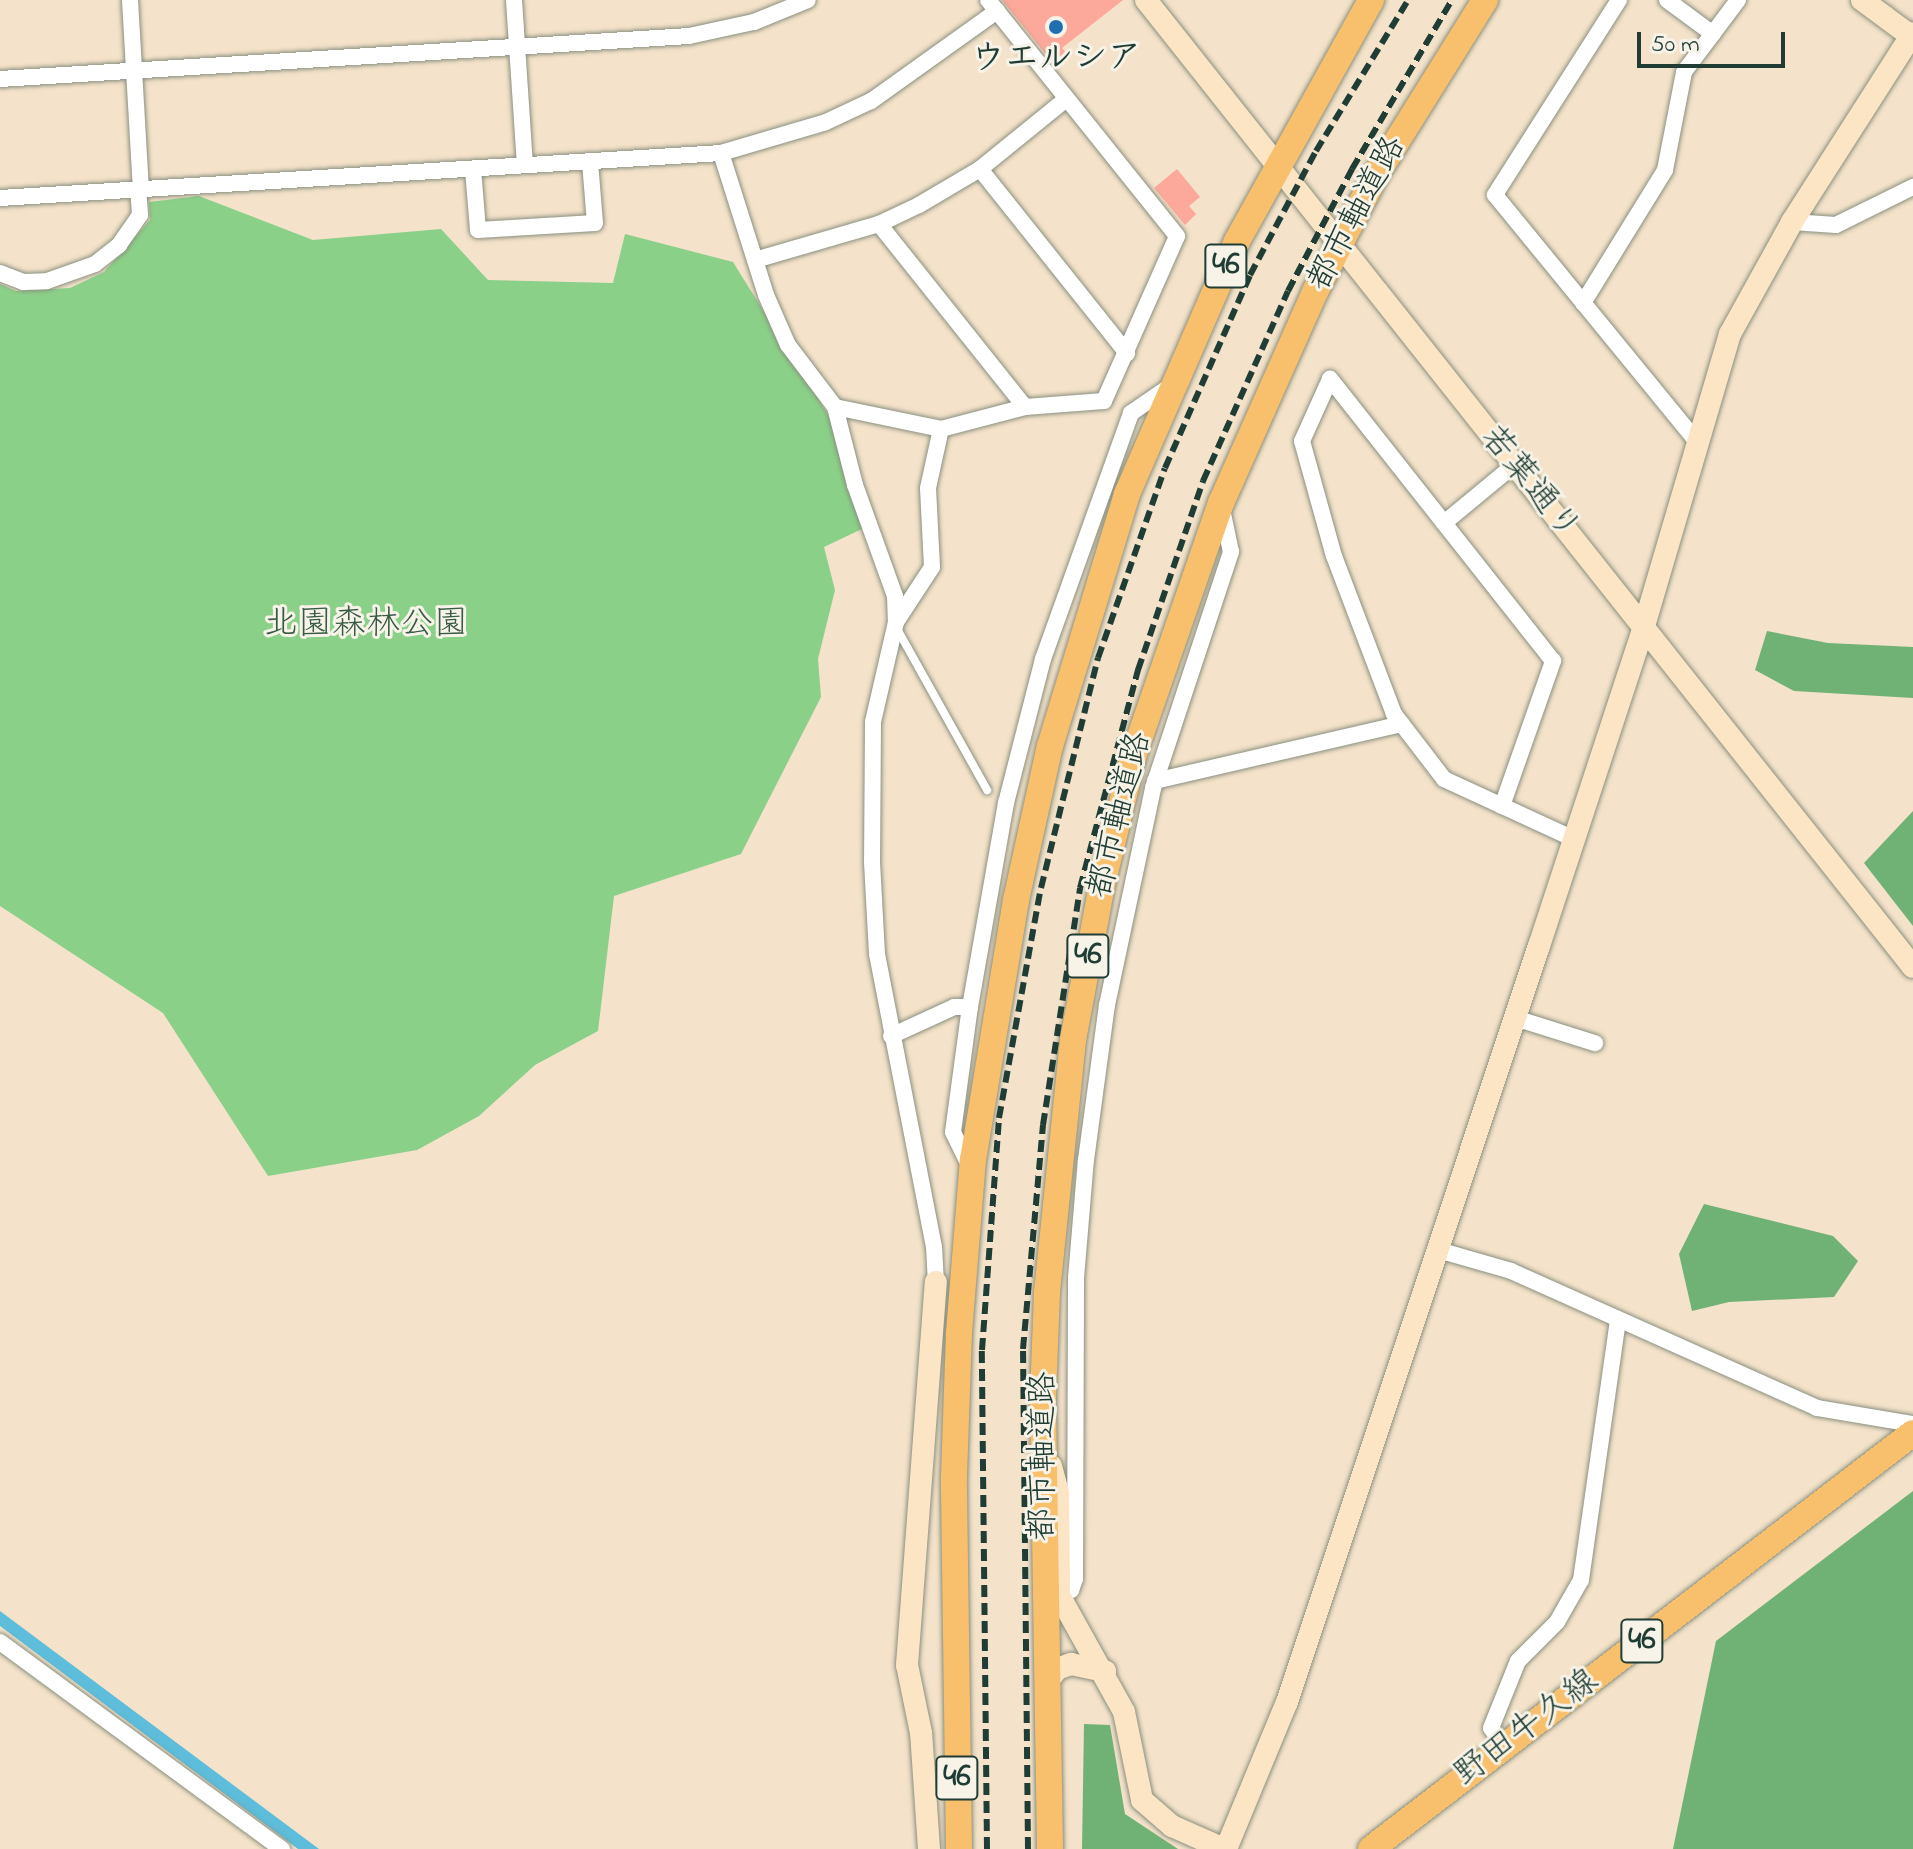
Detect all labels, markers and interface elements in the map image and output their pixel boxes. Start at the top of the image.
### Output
scale bar [1641,16,1789,66]
marker: ウエルシア [1047,18,1065,36]
text: 50 m [1651,28,1700,63]
place label: ウエルシア [971,40,1141,80]
street label: 都市軸道路 [1300,129,1416,299]
road number: 46 [1204,238,1248,294]
street label: 若葉通り [1470,418,1588,550]
park label: 北園森林公園 [264,606,468,646]
street label: 都市軸道路 [1081,728,1161,902]
road number: 46 [1066,928,1110,984]
street label: 都市軸道路 [1025,1371,1065,1541]
road number: 46 [1620,1613,1664,1669]
street label: 野田牛久線 [1447,1662,1607,1796]
road number: 46 [935,1750,979,1806]

